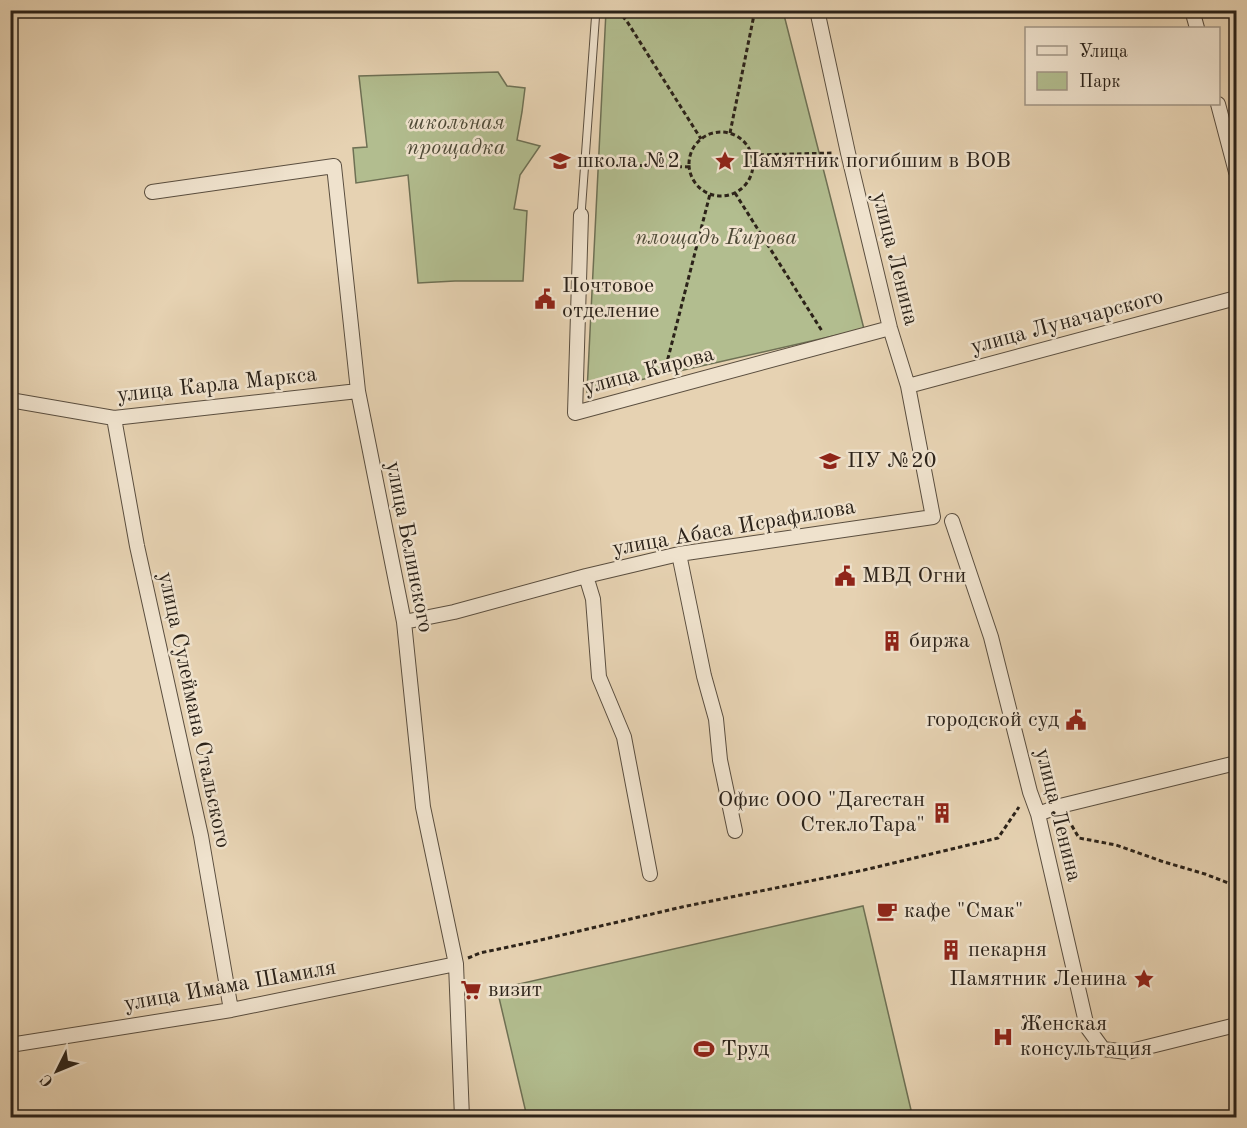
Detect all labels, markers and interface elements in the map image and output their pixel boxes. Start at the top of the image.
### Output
legend [1025,27,1220,105]
text: Улица [1079,43,1128,61]
text: Парк [1079,73,1120,91]
park label: школьная прощадка [407,112,506,159]
school or university icon: школа №2 [548,149,572,173]
place icon: Памятник погибшим в ВОВ [713,149,737,173]
place label: школа №2 [577,150,680,172]
place label: Памятник погибшим в ВОВ [742,150,1011,172]
street label: улица Ленина [868,190,922,328]
park label: площадь Кирова [635,227,797,249]
place label: Почтовое отделение [562,275,659,322]
street label: улица Луначарского [968,286,1166,358]
public building icon: Почтовое отделение [533,287,557,311]
street label: улица Кирова [581,343,717,399]
street label: улица Карла Маркса [116,364,318,406]
school or university icon: ПУ №20 [818,449,842,473]
place label: ПУ №20 [847,450,937,472]
street label: улица Белинского [382,459,436,635]
street label: улица Абаса Исрафилова [611,496,857,560]
public building icon: МВД Огни [833,564,857,588]
place label: МВД Огни [862,565,966,587]
street label: улица Сулеймана Стальского [154,570,234,850]
building icon: биржа [880,629,904,653]
place label: биржа [909,630,970,652]
public building icon: городской суд [1064,708,1088,732]
place label: городской суд [927,709,1059,731]
street label: улица Ленина [1031,746,1085,884]
place label: Офис ООО "Дагестан СтеклоТара" [718,789,925,836]
building icon: Офис ООО "Дагестан СтеклоТара" [930,801,954,825]
cafe icon: кафе "Смак" [875,899,899,923]
place label: кафе "Смак" [904,900,1023,922]
building icon: пекарня [939,938,963,962]
place label: пекарня [968,939,1047,961]
street label: улица Имама Шамиля [122,957,338,1015]
place icon: Памятник Ленина [1132,967,1156,991]
place label: Памятник Ленина [949,968,1127,990]
supermarket icon: визит [459,978,483,1002]
place label: визит [488,979,542,1001]
place label: Женская консультация [1020,1013,1152,1060]
hospital icon: Женская консультация [991,1025,1015,1049]
sports icon: Труд [692,1037,716,1061]
place label: Труд [721,1038,769,1060]
north arrow [27,1041,87,1101]
text: С [38,1071,57,1089]

